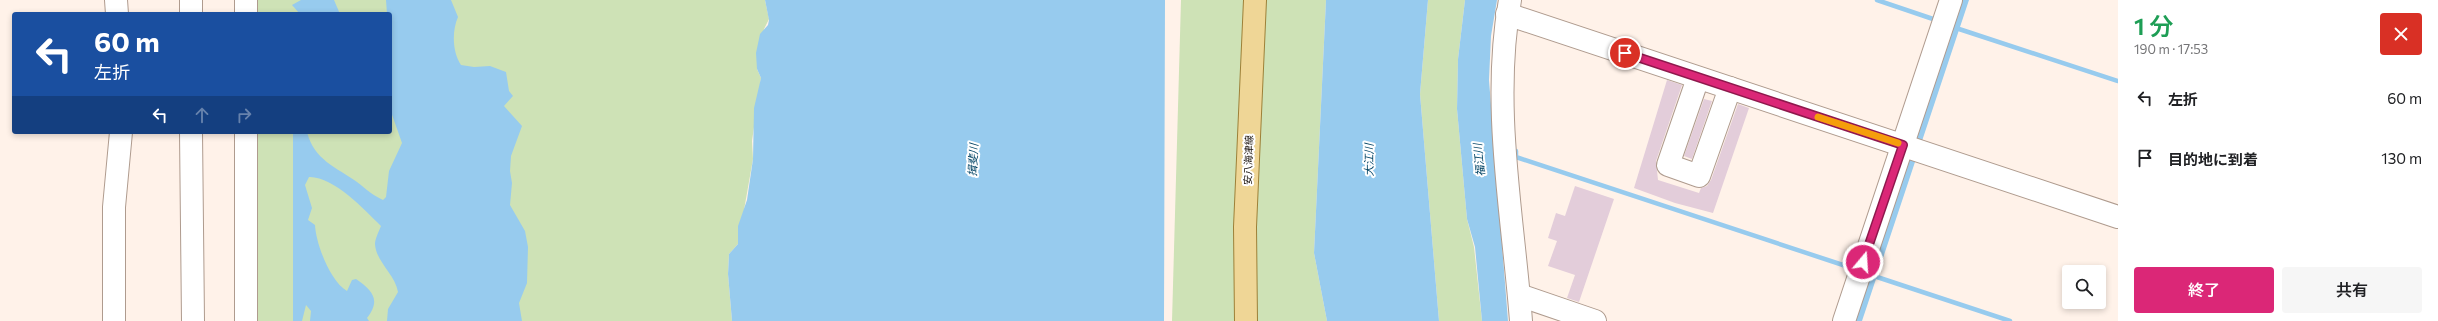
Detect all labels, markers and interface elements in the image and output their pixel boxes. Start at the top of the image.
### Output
text: 1 分 [2134,11,2173,40]
button: close [2380,13,2422,55]
text: 60 m [94,24,160,58]
icon: left [28,28,80,80]
pin [1608,36,1642,70]
text: 190 m · 17:53 [2134,41,2208,57]
icon: arrive [1614,42,1636,64]
text: 左折 [94,61,130,83]
icon: left [2134,87,2156,109]
text: 60 m [2387,89,2422,107]
text: 左折 [2168,90,2198,108]
icon: left [149,104,171,126]
icon: ahead [191,104,213,126]
icon: right [233,104,255,126]
street label: 安八海津線 [1241,135,1255,185]
water label: 揖斐川 [965,142,980,177]
water label: 福江川 [1470,142,1487,177]
water label: 大江川 [1362,143,1375,177]
icon: arrive [2134,147,2156,169]
text: 130 m [2381,149,2422,167]
text: 目的地に到着 [2168,150,2258,168]
position arrow [1842,241,1884,283]
map controls [2062,265,2106,309]
button: search [2062,265,2106,309]
button: 終了 [2134,267,2274,313]
button: 共有 [2282,267,2422,313]

